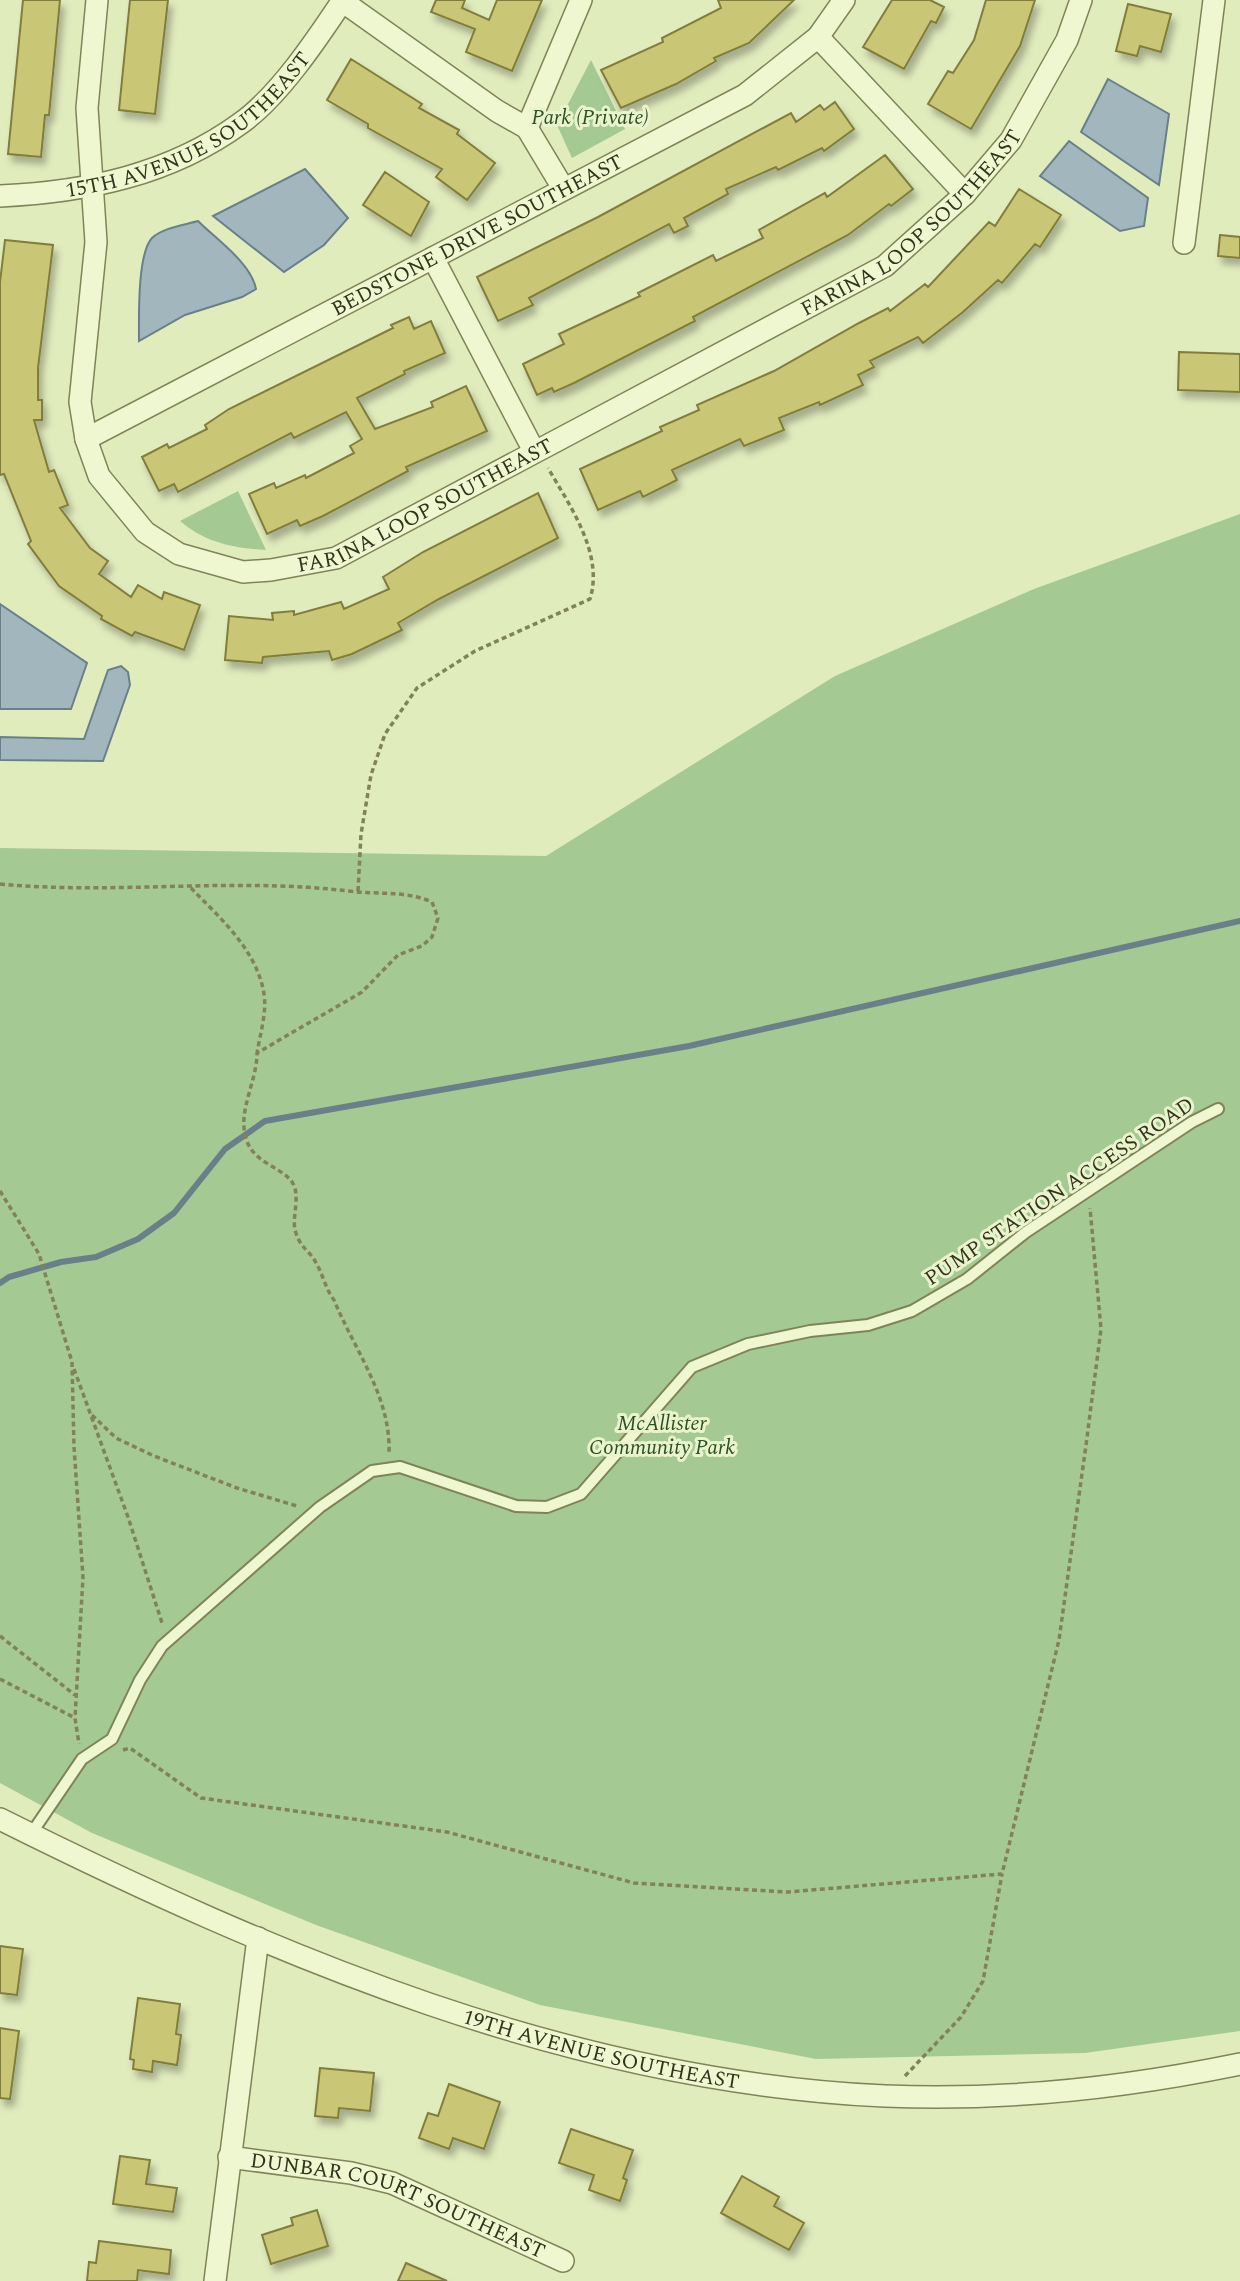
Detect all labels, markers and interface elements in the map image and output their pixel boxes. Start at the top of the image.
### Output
street label: 15TH AVENUE SOUTHEAST [63,45,319,207]
park label: Park (Private) [531,102,649,134]
street label: FARINA LOOP SOUTHEAST [795,124,1031,325]
street label: BEDSTONE DRIVE SOUTHEAST [326,146,629,325]
street label: FARINA LOOP SOUTHEAST [295,430,559,582]
street label: PUMP STATION ACCESS ROAD [918,1089,1201,1294]
park label: McAllister Community Park [589,1408,735,1464]
street label: 19TH AVENUE SOUTHEAST [458,2001,742,2098]
street label: DUNBAR COURT SOUTHEAST [248,2145,550,2268]

